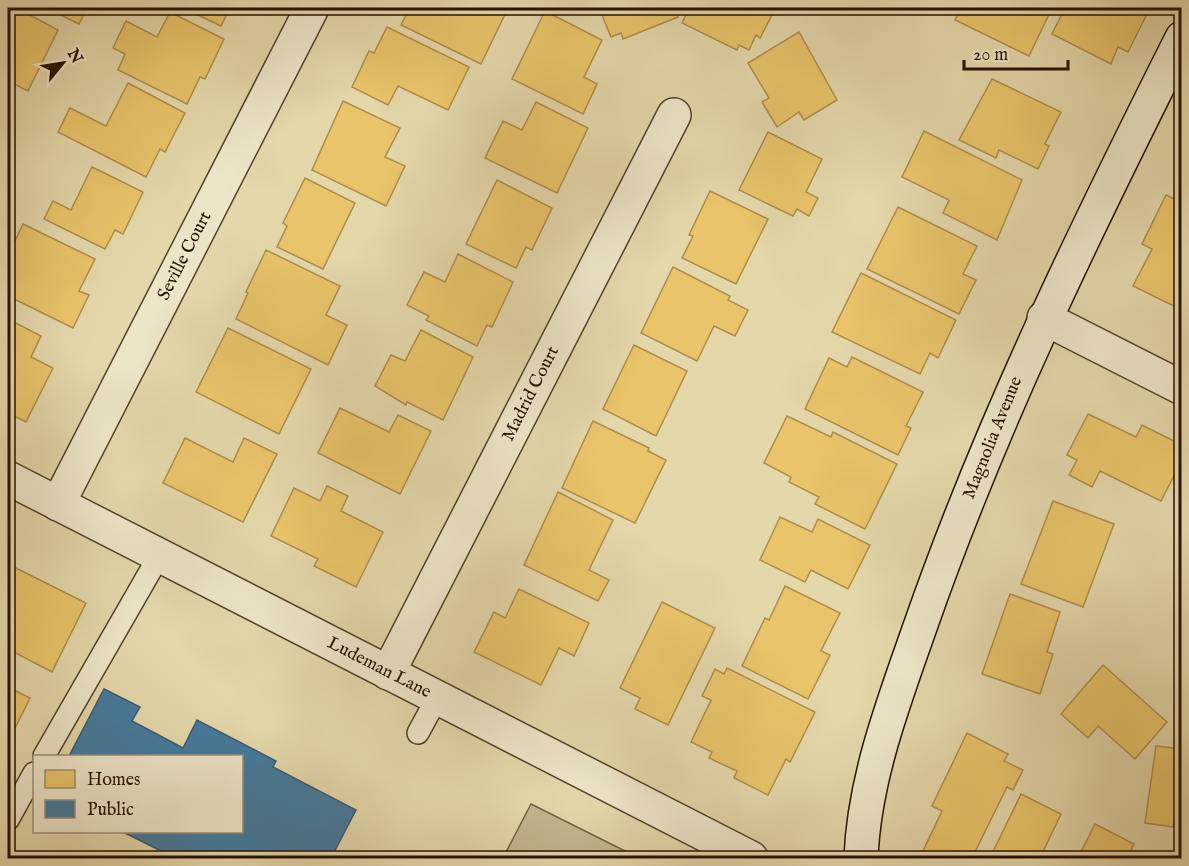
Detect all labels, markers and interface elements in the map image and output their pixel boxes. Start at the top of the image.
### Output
north arrow [33,33,93,93]
scale bar [964,33,1068,71]
text: 20 m [973,44,1008,67]
text: N [62,45,86,68]
street label: Seville Court [153,208,217,304]
street label: Madrid Court [497,343,565,445]
street label: Magnolia Avenue [958,373,1028,503]
street label: Ludeman Lane [323,632,435,704]
legend [33,755,243,833]
text: Homes [87,769,140,792]
text: Public [87,799,134,822]

